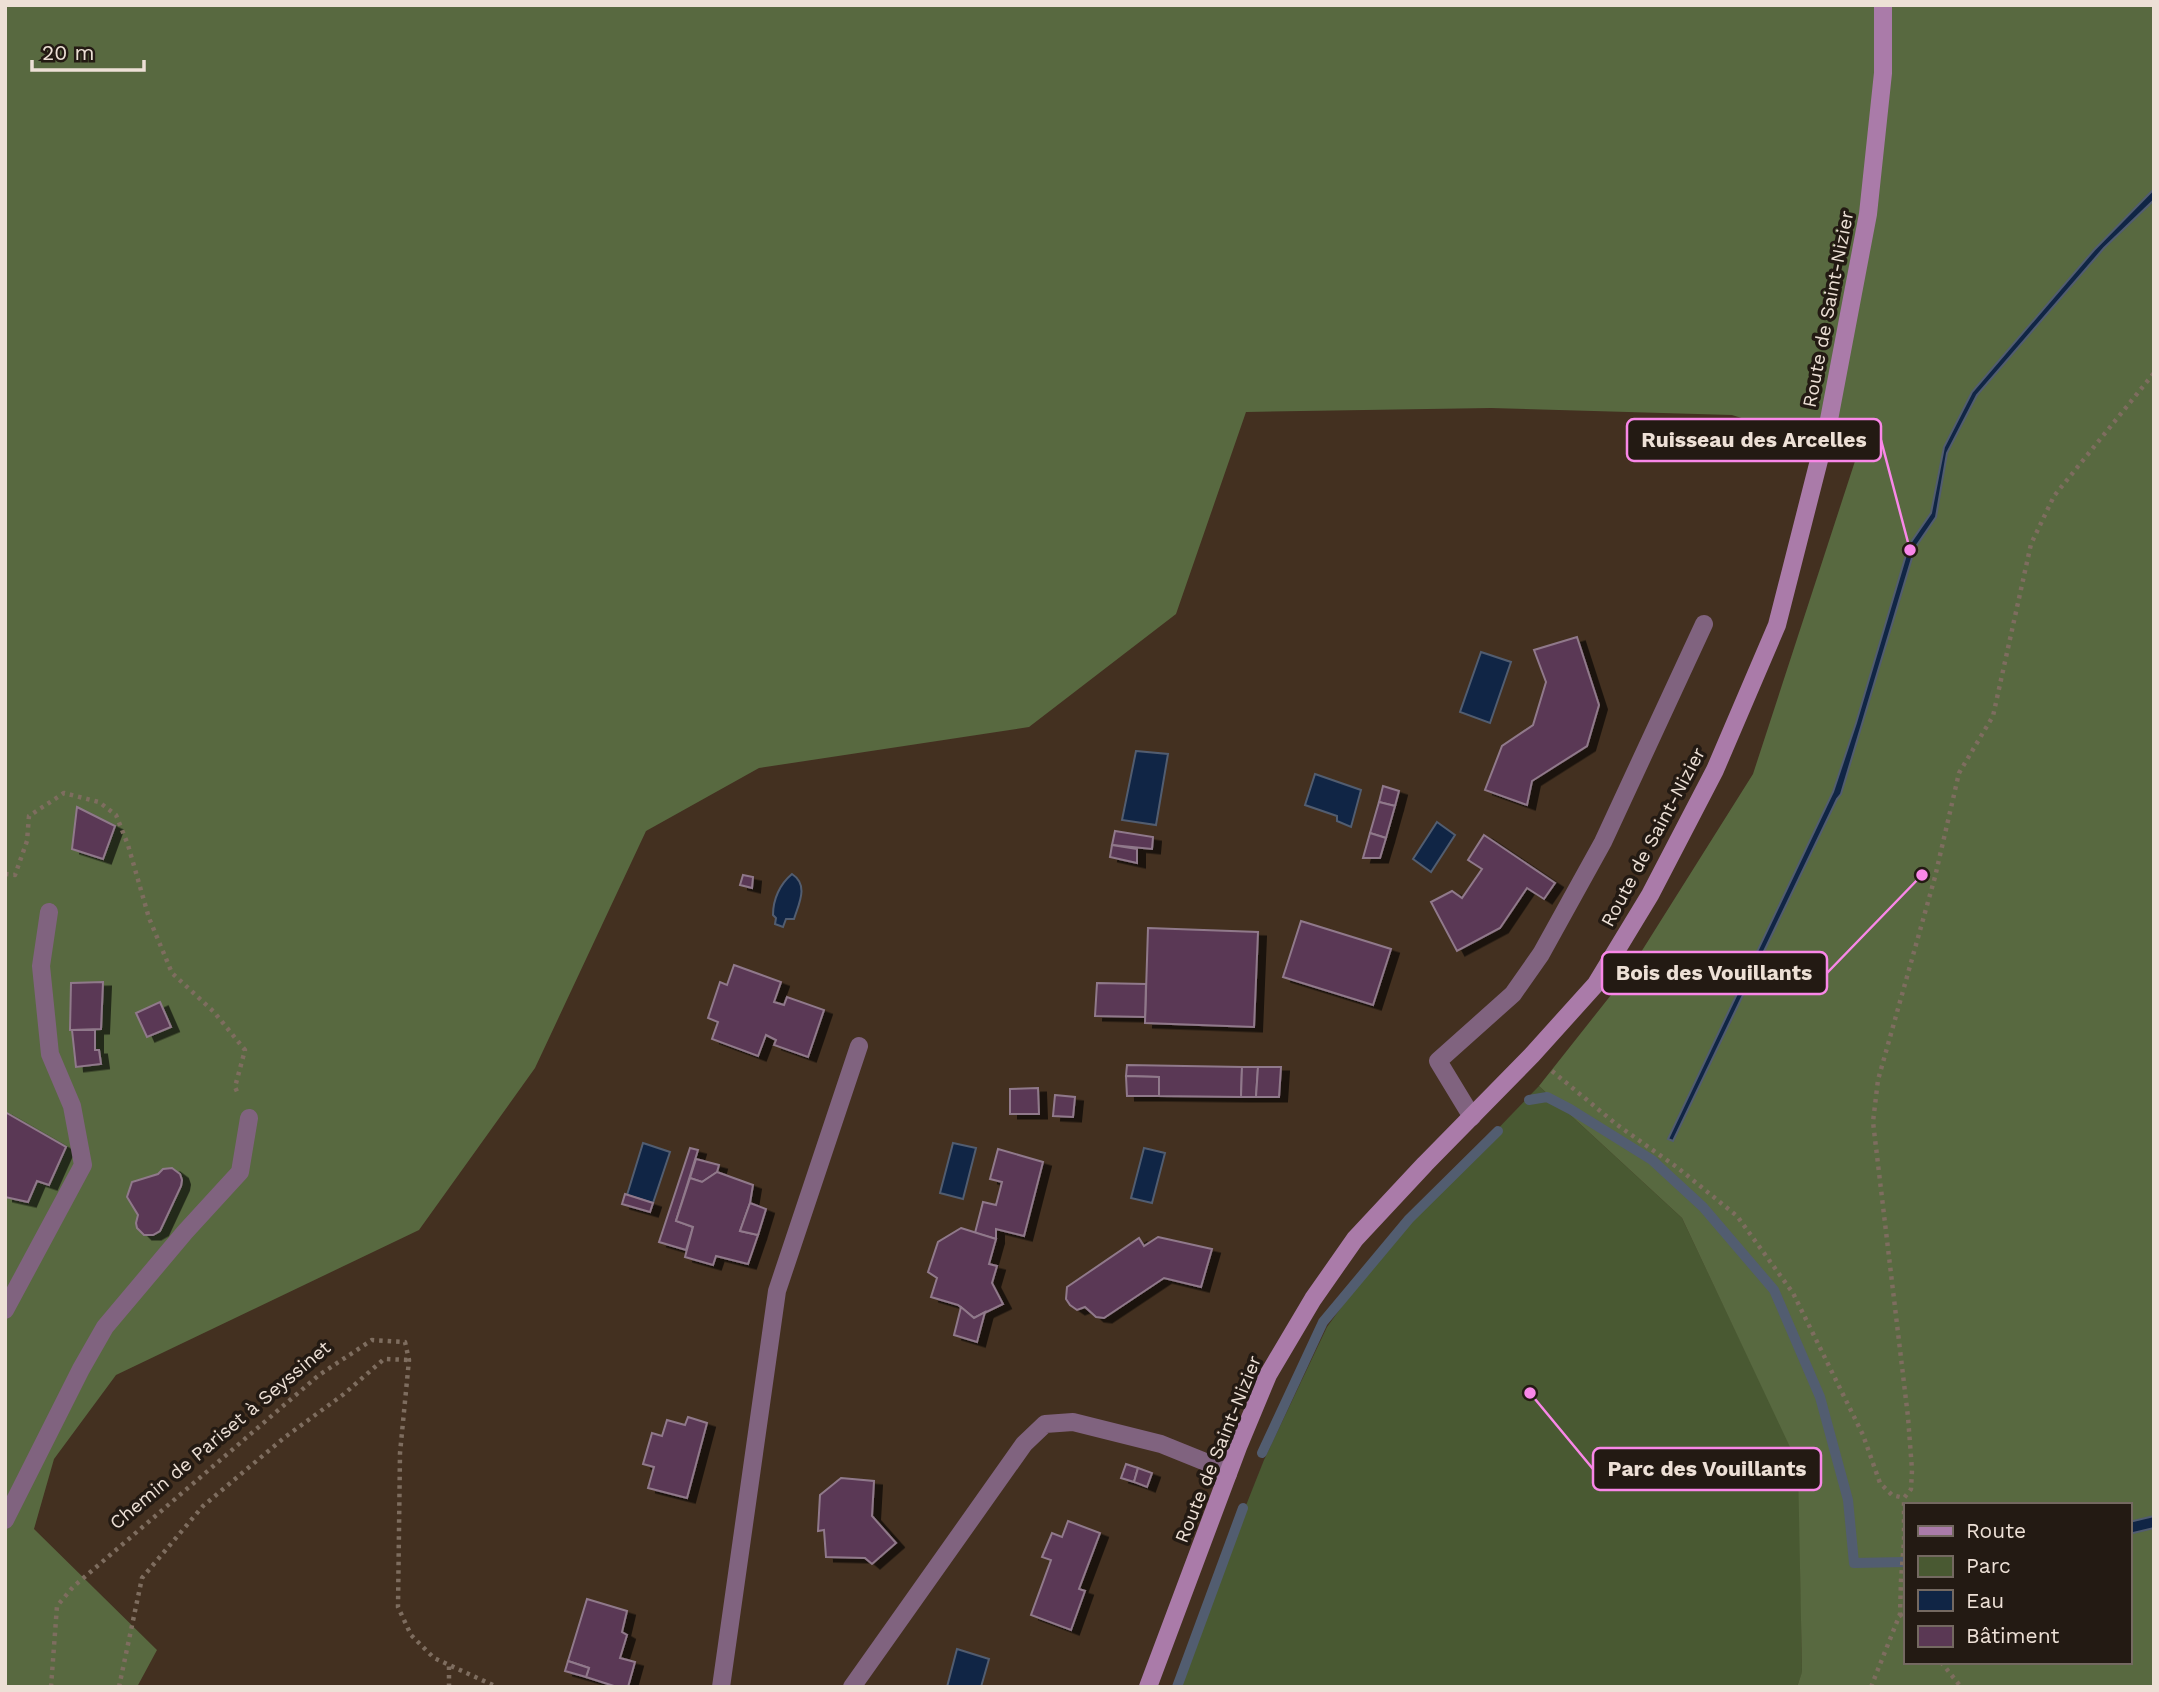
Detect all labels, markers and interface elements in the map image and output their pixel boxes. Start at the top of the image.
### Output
scale bar [32,28,144,72]
text: 20 m [42,40,94,65]
street label: Route de Saint-Nizier [1798,208,1858,409]
callout: Ruisseau des Arcelles [1627,419,1881,461]
text: Ruisseau des Arcelles [1641,427,1867,452]
street label: Route de Saint-Nizier [1596,743,1710,931]
callout: Bois des Vouillants [1602,952,1827,994]
text: Bois des Vouillants [1616,960,1812,985]
street label: Chemin de Pariset à Seyssinet [105,1336,335,1534]
street label: Route de Saint-Nizier [1170,1352,1266,1546]
callout: Parc des Vouillants [1593,1448,1821,1490]
text: Parc des Vouillants [1607,1456,1807,1481]
legend [1904,1503,2131,1664]
text: Route [1966,1518,2026,1543]
text: Parc [1966,1553,2011,1578]
text: Eau [1966,1588,2004,1613]
text: Bâtiment [1966,1623,2060,1648]

